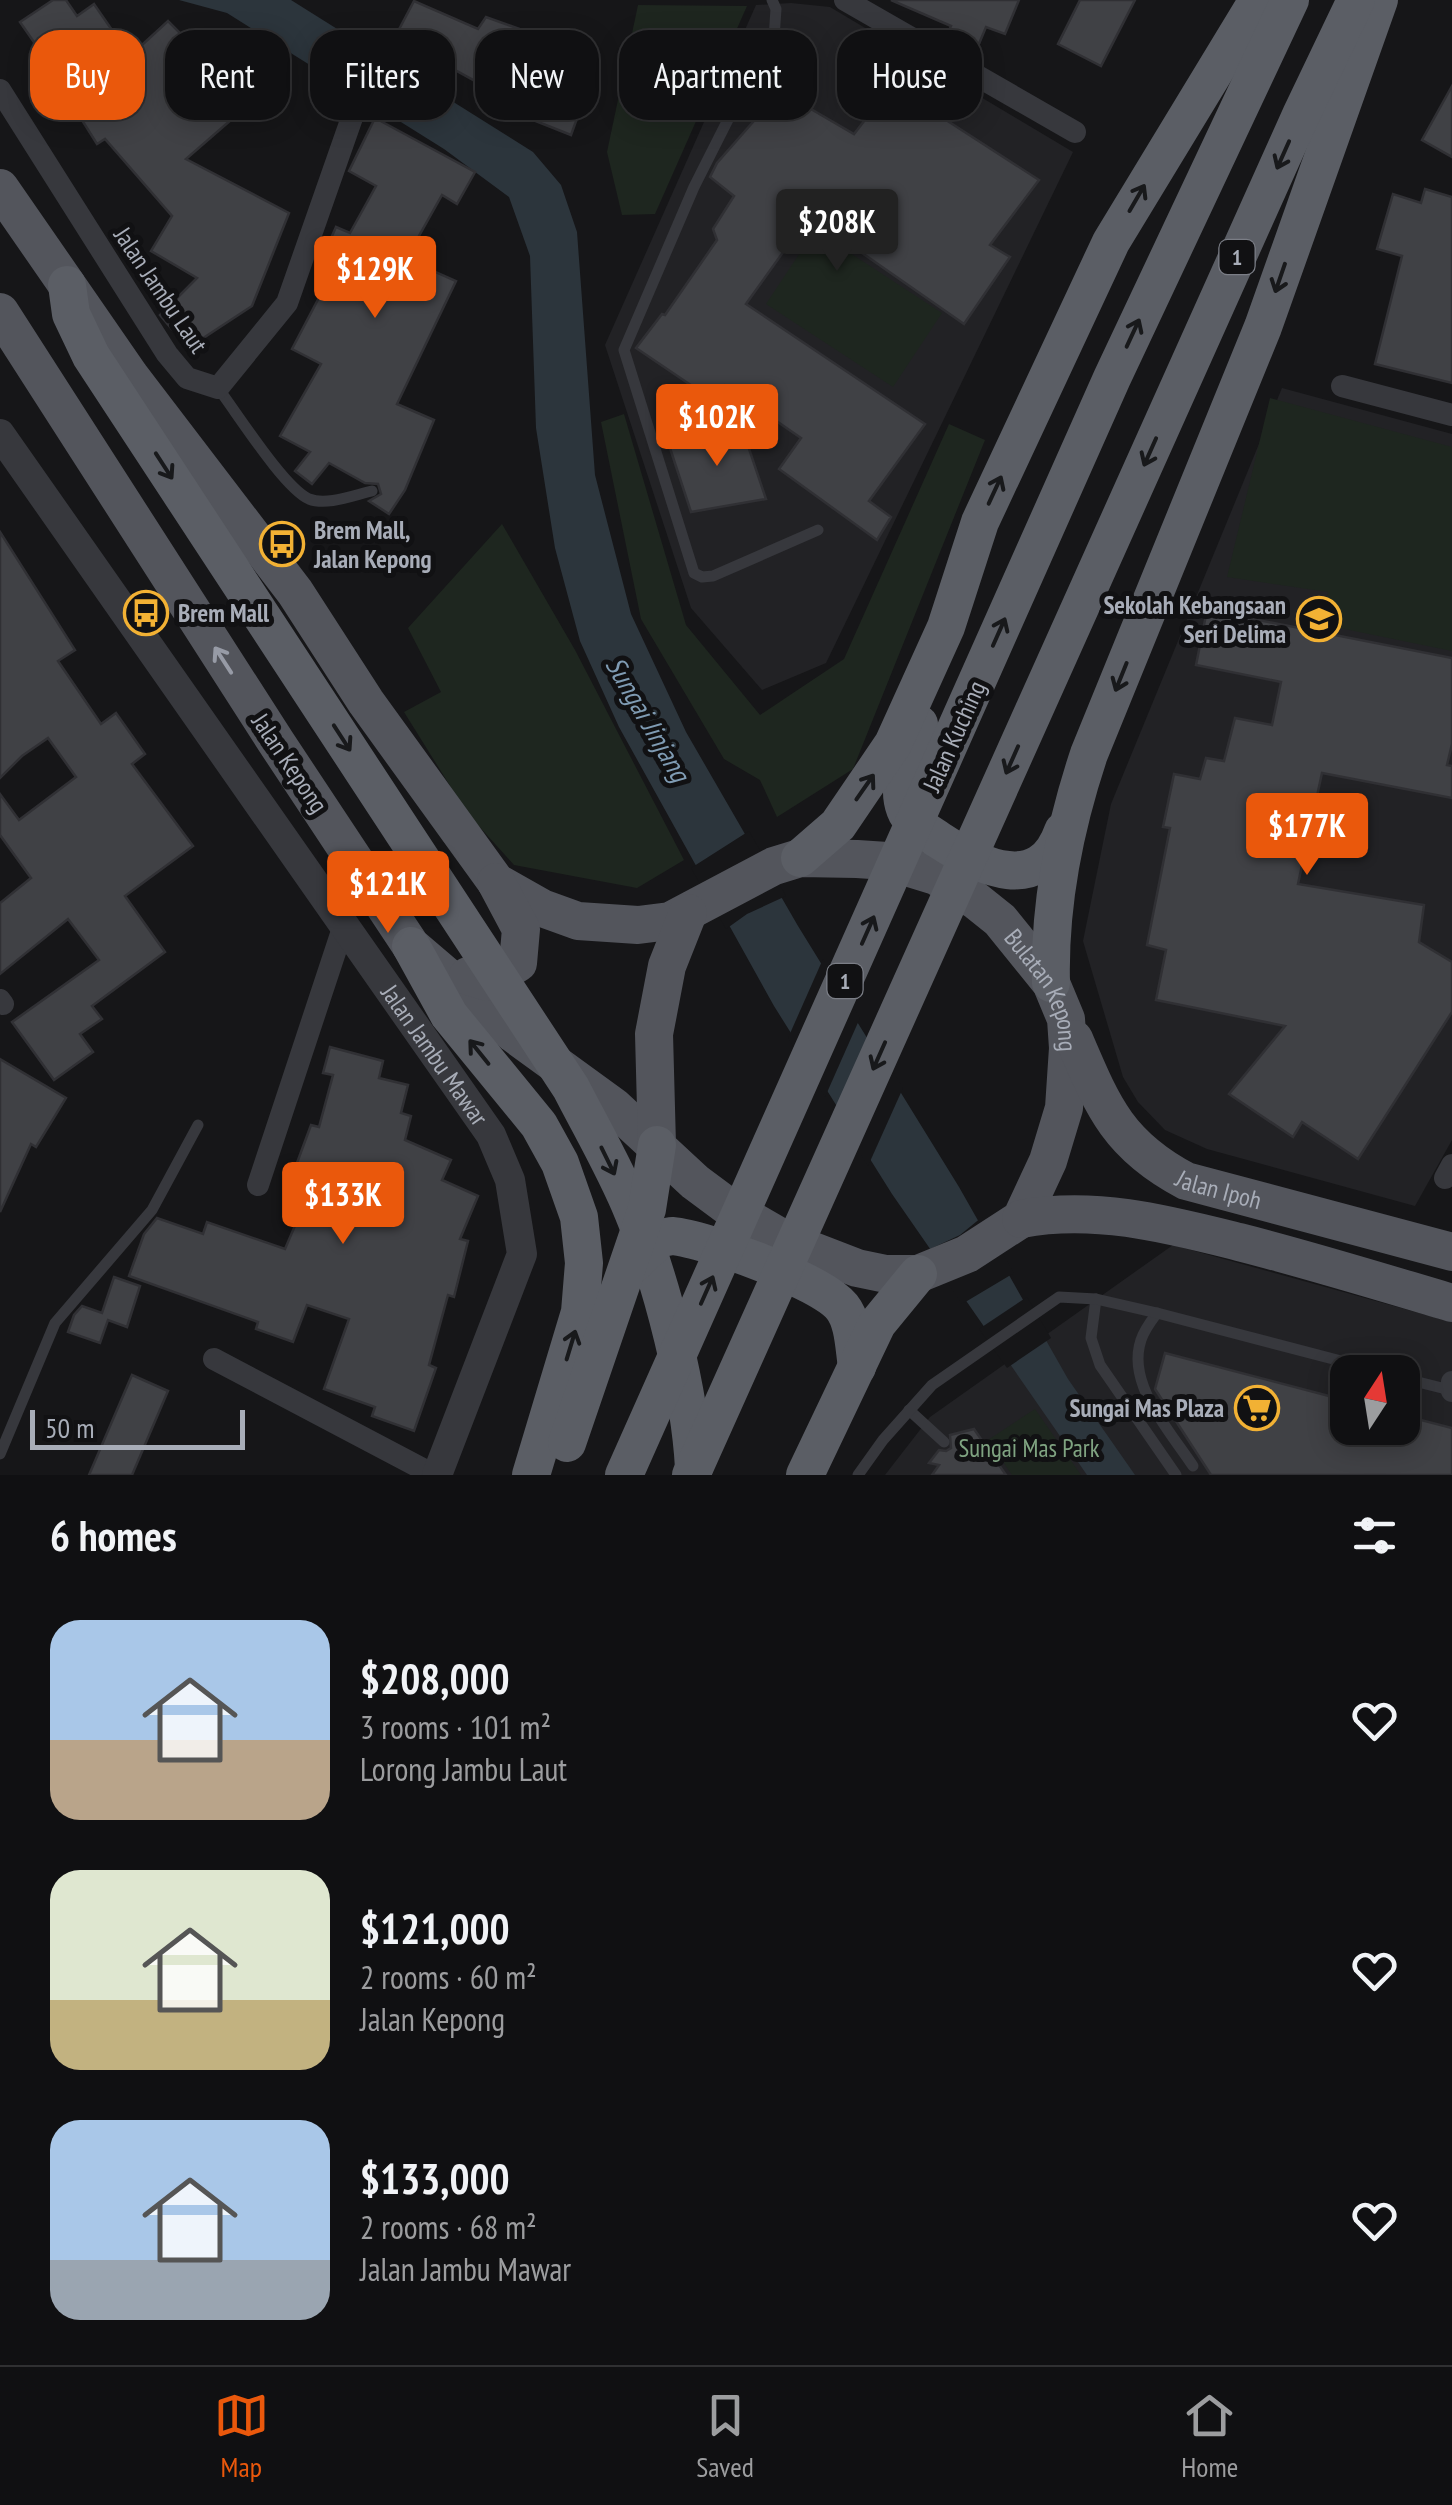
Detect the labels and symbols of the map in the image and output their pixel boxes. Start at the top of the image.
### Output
one-way arrow [1273,139,1291,170]
one-way arrow [1127,184,1147,213]
pin: $208K [767,189,907,274]
street label: Jalan Jambu Laut [107,220,215,359]
pin: $129K [305,236,445,321]
road number: 1 [1220,240,1254,274]
one-way arrow [1270,261,1288,293]
one-way arrow [1124,319,1143,349]
pin: $102K [647,384,787,469]
one-way arrow [1139,436,1158,466]
one-way arrow [153,452,174,480]
one-way arrow [987,476,1006,506]
place label: Brem Mall, Jalan Kepong [313,514,432,575]
bus stop icon: Brem Mall, Jalan Kepong [259,521,305,567]
place label: Sekolah Kebangsaan Seri Delima [1103,589,1286,650]
bus stop icon: Brem Mall [123,590,169,636]
school or university icon: Sekolah Kebangsaan Seri Delima [1296,596,1342,642]
place label: Brem Mall [178,597,270,629]
one-way arrow [991,617,1009,648]
one-way arrow [213,647,234,675]
water label: Sungai Jinjang [598,650,700,790]
one-way arrow [1111,661,1129,692]
street label: Jalan Kuching [915,676,993,797]
street label: Jalan Kepong [245,706,335,819]
one-way arrow [331,723,352,752]
one-way arrow [1001,744,1020,774]
one-way arrow [854,773,875,801]
pin: $177K [1237,793,1377,878]
pin: $121K [318,851,458,936]
one-way arrow [860,915,878,946]
street label: Bulatan Kepong [997,922,1084,1053]
road number: 1 [828,964,862,998]
street label: Jalan Jambu Mawar [374,977,495,1132]
one-way arrow [469,1040,491,1066]
one-way arrow [869,1040,887,1071]
one-way arrow [600,1145,619,1175]
pin: $133K [273,1162,413,1247]
street label: Jalan Ipoh [1169,1162,1265,1216]
one-way arrow [699,1275,717,1306]
one-way arrow [563,1330,581,1362]
north arrow [1330,1355,1420,1445]
supermarket icon: Sungai Mas Plaza [1234,1385,1280,1431]
place label: Sungai Mas Plaza [1070,1392,1224,1424]
scale bar [30,1405,245,1450]
park label: Sungai Mas Park [959,1432,1100,1464]

